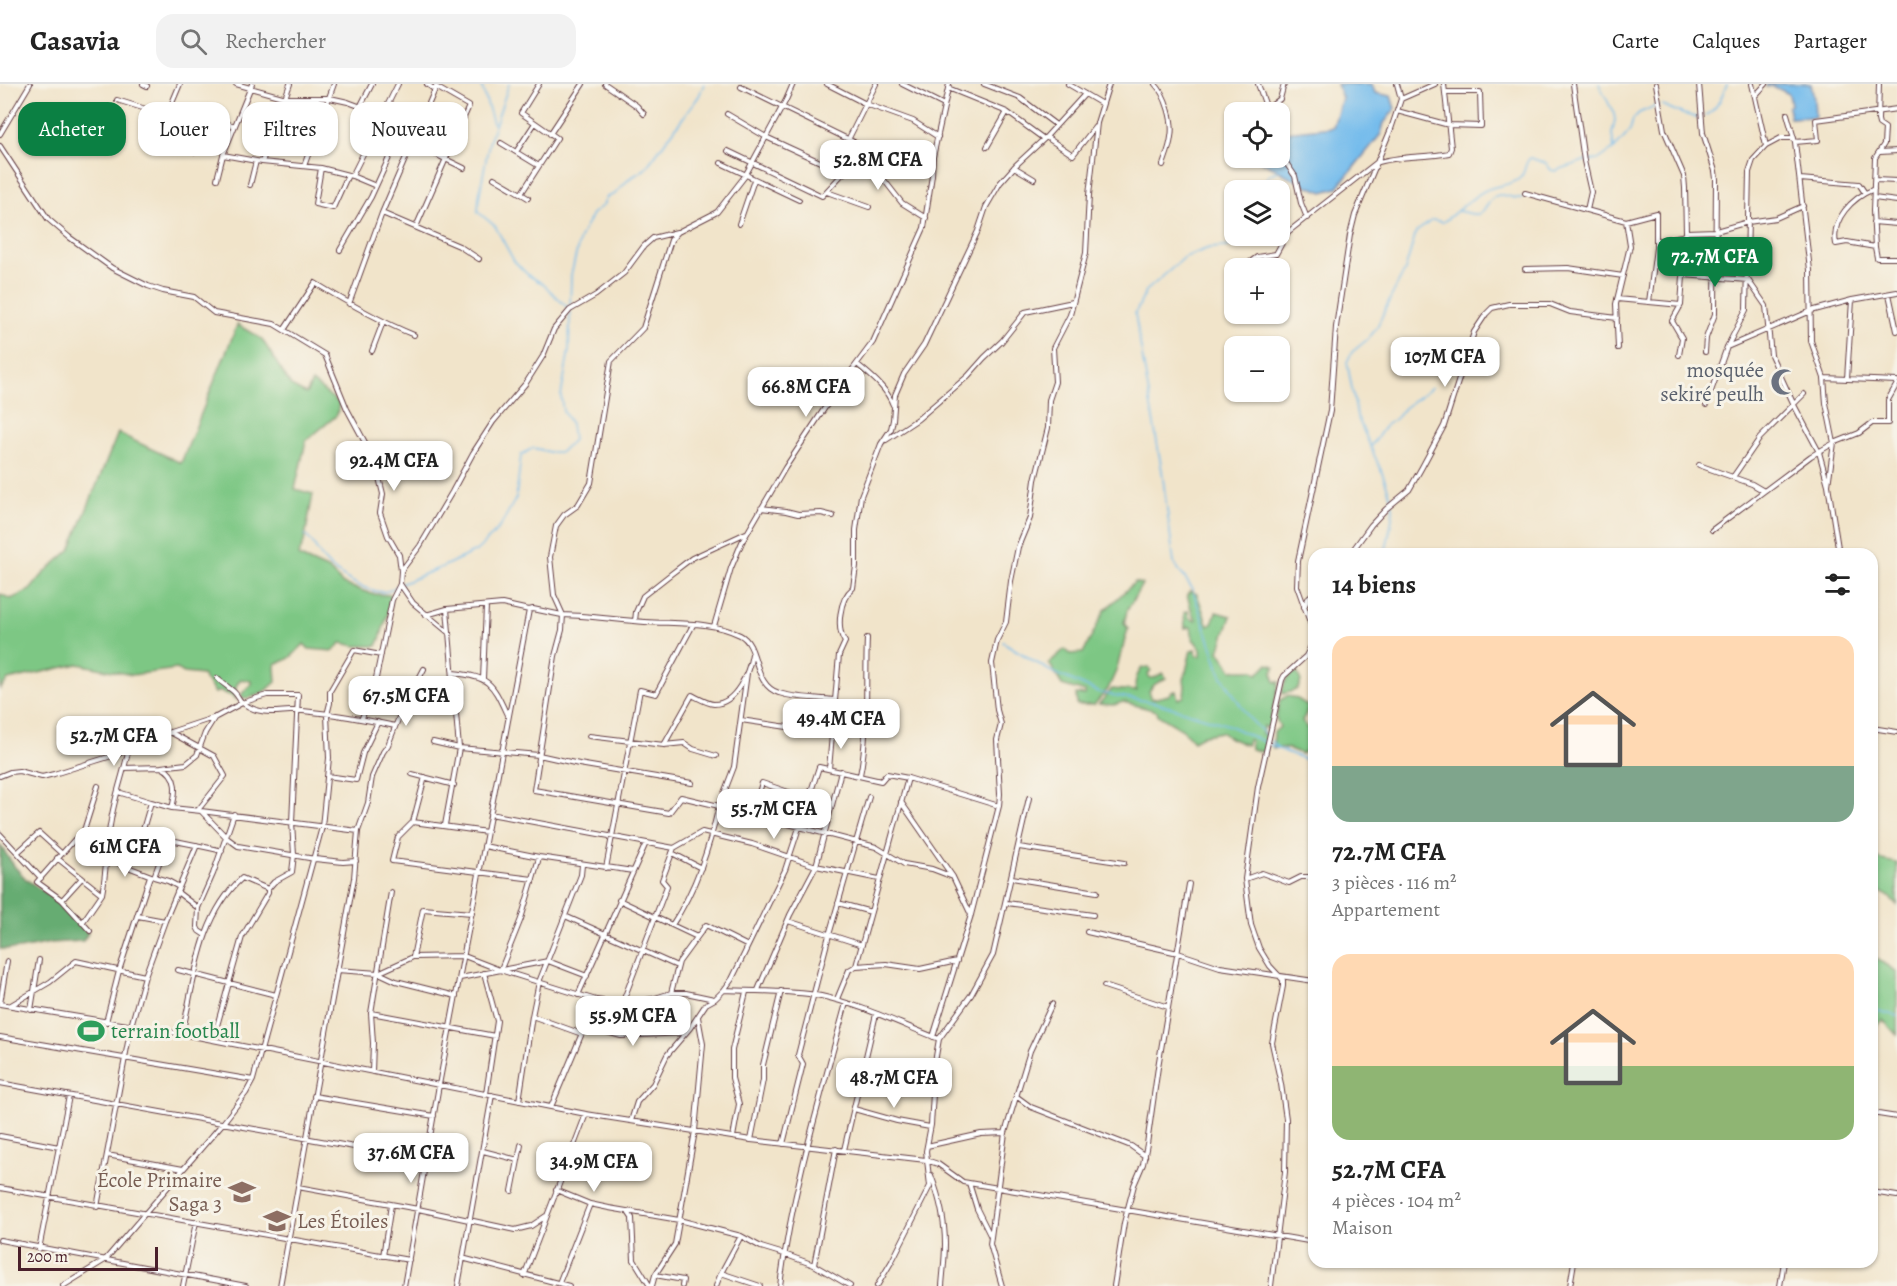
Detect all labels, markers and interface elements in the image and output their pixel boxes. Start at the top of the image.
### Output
search box [156,14,576,68]
text: Casavia [30,22,120,60]
icon: search [177,25,210,58]
text: Rechercher [225,26,326,56]
text: Carte [1612,27,1659,55]
text: Calques [1692,27,1760,55]
text: Partager [1793,27,1867,55]
chip: Acheter [18,102,126,156]
chip: Louer [138,102,230,156]
chip: Filtres [242,102,338,156]
chip: Nouveau [350,102,468,156]
map controls [1224,102,1290,402]
button: locate [1224,102,1290,168]
pin: 52.8M CFA [809,140,947,191]
text: 52.8M CFA [834,146,922,173]
button: layers [1224,180,1290,246]
pin: 72.7M CFA [1646,237,1784,288]
text: 72.7M CFA [1671,243,1759,270]
button: + [1224,258,1290,324]
button: − [1224,336,1290,402]
pin: 107M CFA [1383,337,1507,388]
text: 107M CFA [1405,343,1485,370]
place label: mosquée sekiré peulh [1660,356,1764,408]
pin: 66.8M CFA [737,367,875,418]
mosque icon: mosquée sekiré peulh [1769,367,1799,397]
text: 66.8M CFA [762,373,850,400]
pin: 92.4M CFA [325,441,463,492]
text: 92.4M CFA [350,447,438,474]
text: 14 biens [1332,567,1416,602]
icon: filters [1821,568,1854,601]
icon: home [1539,675,1647,783]
pin: 67.5M CFA [337,676,475,727]
text: 67.5M CFA [363,682,449,709]
pin: 49.4M CFA [772,699,910,750]
text: 49.4M CFA [797,705,885,732]
pin: 52.7M CFA [45,716,183,767]
text: 52.7M CFA [70,722,158,749]
pin: 55.7M CFA [705,789,843,840]
text: 55.7M CFA [731,795,817,822]
pin: 61M CFA [70,827,180,878]
text: 61M CFA [89,833,161,860]
text: 72.7M CFA [1332,834,1445,869]
text: 3 pièces · 116 m² [1332,869,1457,896]
text: Appartement [1332,896,1440,923]
icon: home [1539,993,1647,1101]
pin: 55.9M CFA [564,996,702,1047]
text: 55.9M CFA [590,1002,676,1029]
sports icon: terrain football [76,1016,106,1046]
place label: terrain football [111,1017,240,1045]
pin: 48.7M CFA [825,1058,963,1109]
text: 48.7M CFA [850,1064,938,1091]
pin: 37.6M CFA [342,1133,480,1184]
text: 37.6M CFA [368,1139,455,1166]
pin: 34.9M CFA [525,1142,663,1193]
text: 34.9M CFA [550,1148,638,1175]
text: 52.7M CFA [1332,1152,1445,1187]
place label: École Primaire Saga 3 [97,1166,222,1218]
school or university icon: École Primaire Saga 3 [227,1177,257,1207]
text: 4 pièces · 104 m² [1332,1187,1461,1214]
school or university icon: Les Étoiles [262,1206,292,1236]
place label: Les Étoiles [297,1207,388,1235]
text: Maison [1332,1214,1393,1241]
scale bar [18,1244,158,1272]
text: 200 m [27,1246,68,1268]

